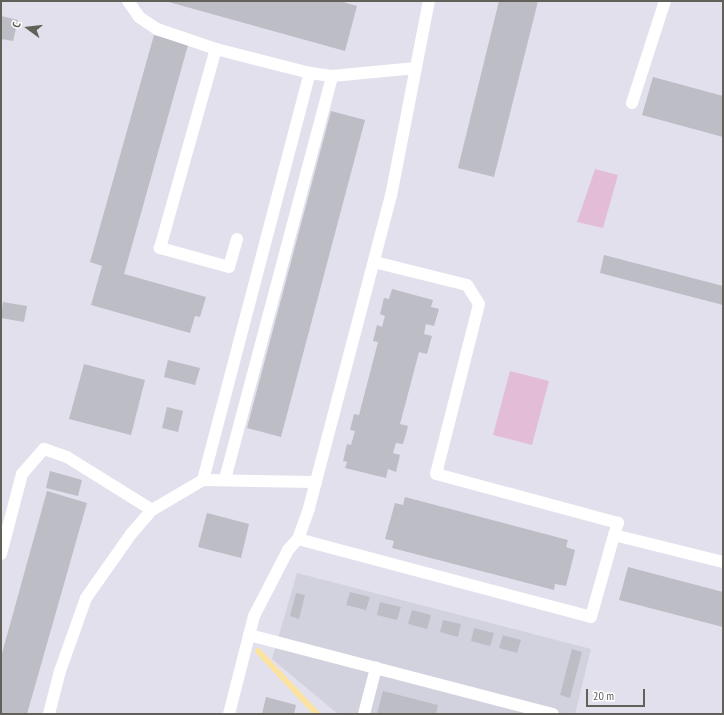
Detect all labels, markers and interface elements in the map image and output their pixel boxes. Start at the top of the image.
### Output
north arrow [8,8,48,48]
text: С [9,21,24,29]
scale bar [588,681,647,707]
text: 20 m [593,688,614,703]

